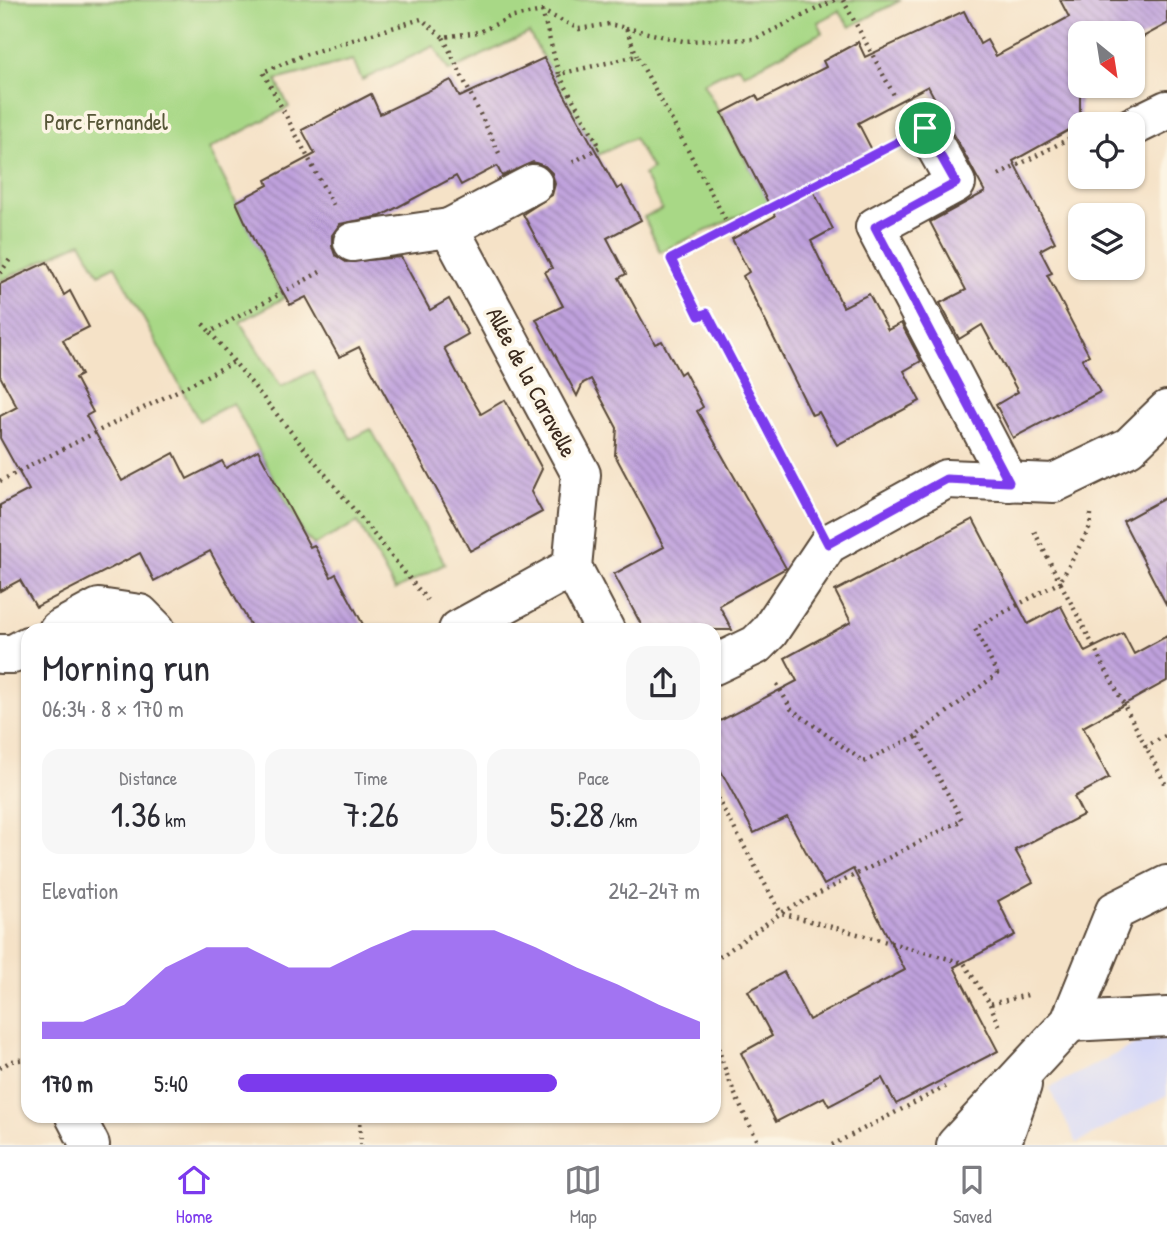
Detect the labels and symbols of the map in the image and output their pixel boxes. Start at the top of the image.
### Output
north arrow [1068,21,1144,98]
pin [895,98,955,158]
park label: Parc Fernandel [44,106,169,137]
street label: Allée de la Caravelle [479,302,585,462]

